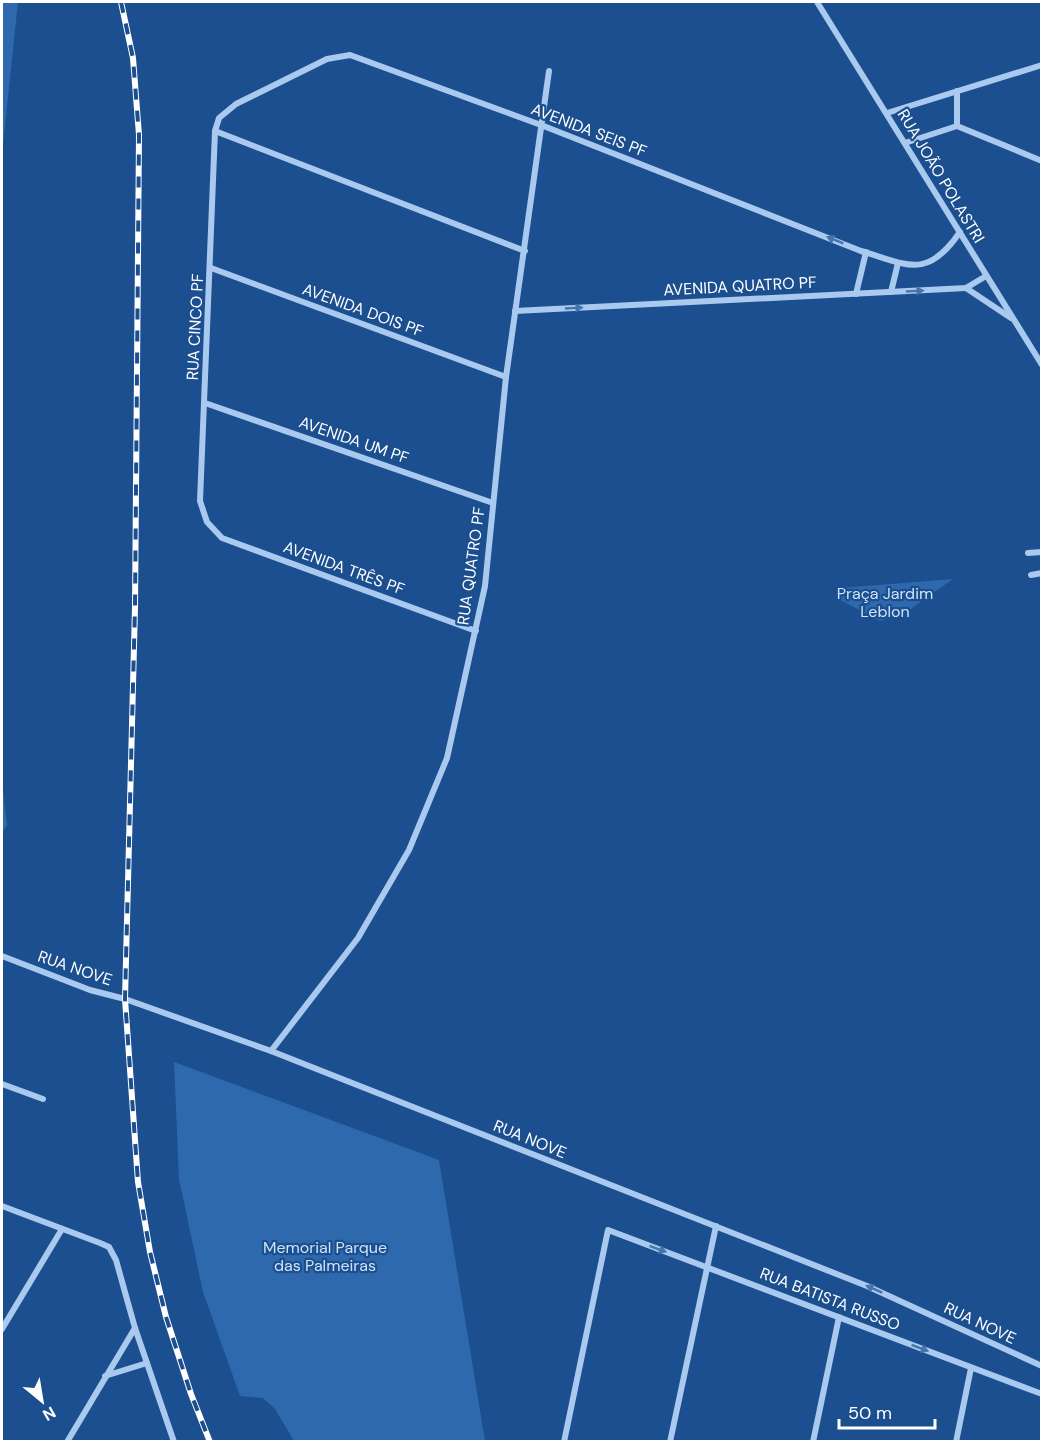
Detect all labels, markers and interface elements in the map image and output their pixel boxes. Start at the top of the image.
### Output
street label: AVENIDA SEIS PF [528,98,650,162]
street label: RUA JOÃO POLASTRI [893,105,989,247]
one-way arrow [826,235,844,245]
street label: AVENIDA QUATRO PF [663,271,818,301]
street label: RUA CINCO PF [182,273,208,381]
street label: AVENIDA DOIS PF [300,278,427,342]
one-way arrow [906,286,925,295]
one-way arrow [564,304,583,313]
street label: AVENIDA UM PF [296,411,412,469]
street label: RUA QUATRO PF [452,505,490,626]
street label: AVENIDA TRÊS PF [280,536,408,600]
park label: Praça Jardim Leblon [837,583,933,622]
street label: RUA NOVE [35,946,115,990]
street label: RUA NOVE [490,1115,570,1163]
park label: Memorial Parque das Palmeiras [263,1237,387,1276]
one-way arrow [649,1244,667,1254]
street label: RUA BATISTA RUSSO [757,1263,903,1335]
one-way arrow [864,1284,882,1294]
street label: RUA NOVE [941,1297,1019,1349]
one-way arrow [911,1344,929,1353]
north arrow [12,1371,72,1431]
scale bar [839,1392,935,1430]
text: 50 m [848,1401,892,1425]
text: N [39,1402,60,1426]

